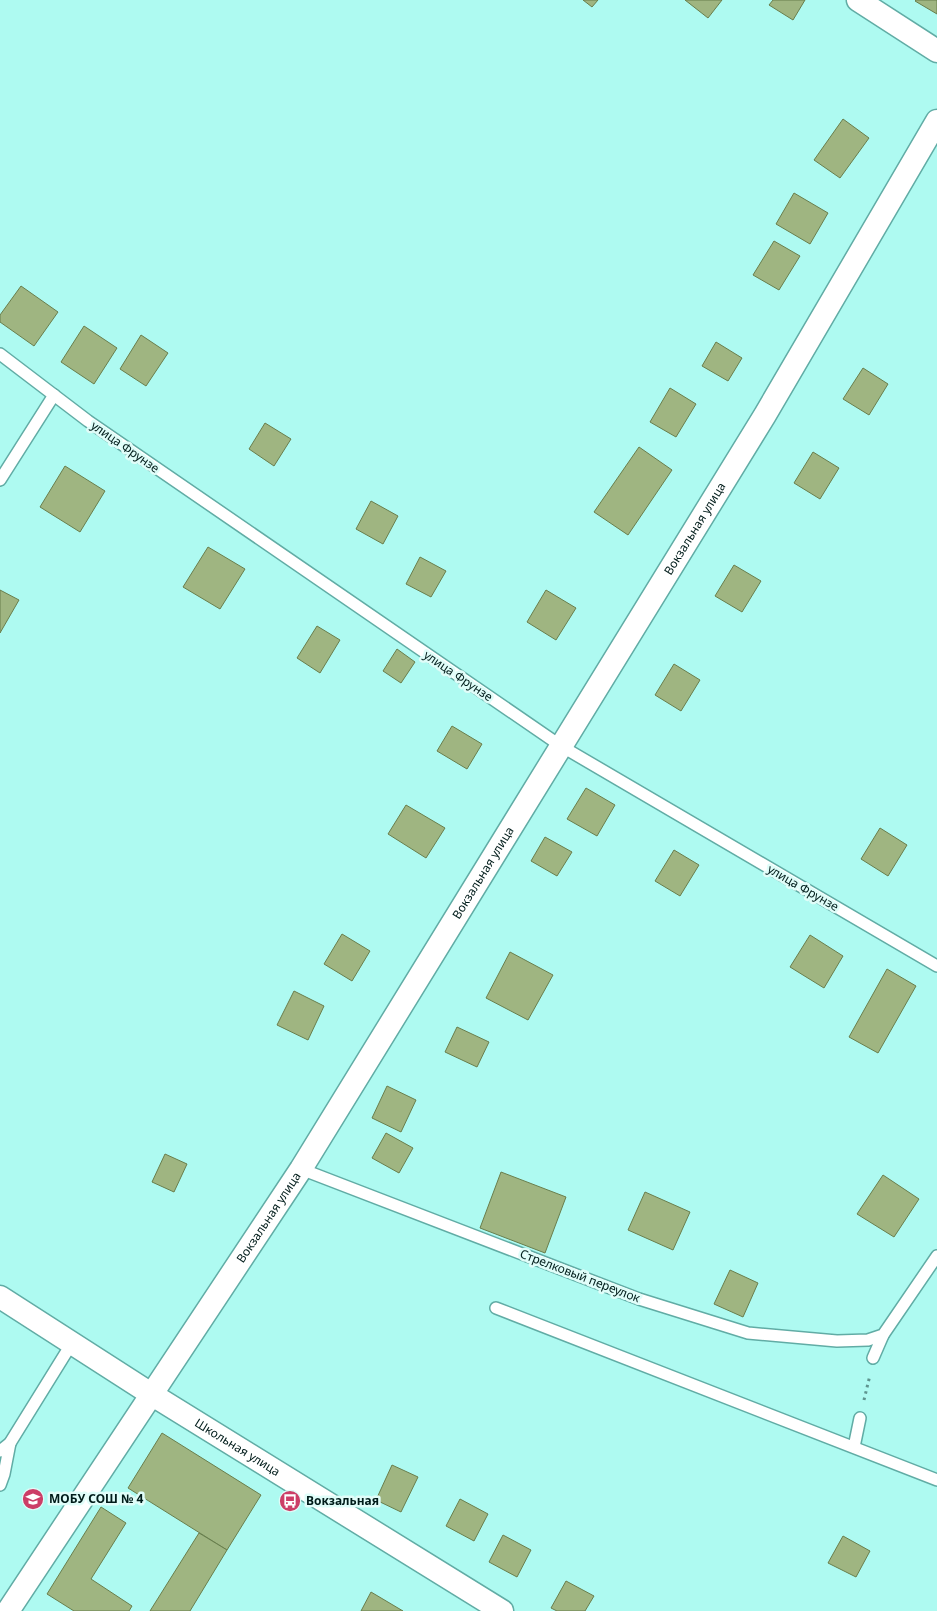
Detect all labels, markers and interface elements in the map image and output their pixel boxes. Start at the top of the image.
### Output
street label: улица Фрунзе [88,417,163,477]
street label: Вокзальная улица [660,479,729,578]
street label: улица Фрунзе [420,646,496,705]
street label: Вокзальная улица [448,823,518,922]
street label: улица Фрунзе [764,860,842,915]
street label: Вокзальная улица [232,1169,305,1266]
street label: Стрелковый переулок [518,1245,643,1307]
street label: Школьная улица [192,1414,284,1480]
school or university icon: МОБУ СОШ № 4 [21,1487,45,1511]
bus stop icon: Вокзальная [278,1489,302,1513]
place label: МОБУ СОШ № 4 [49,1490,143,1507]
place label: Вокзальная [306,1492,379,1509]

